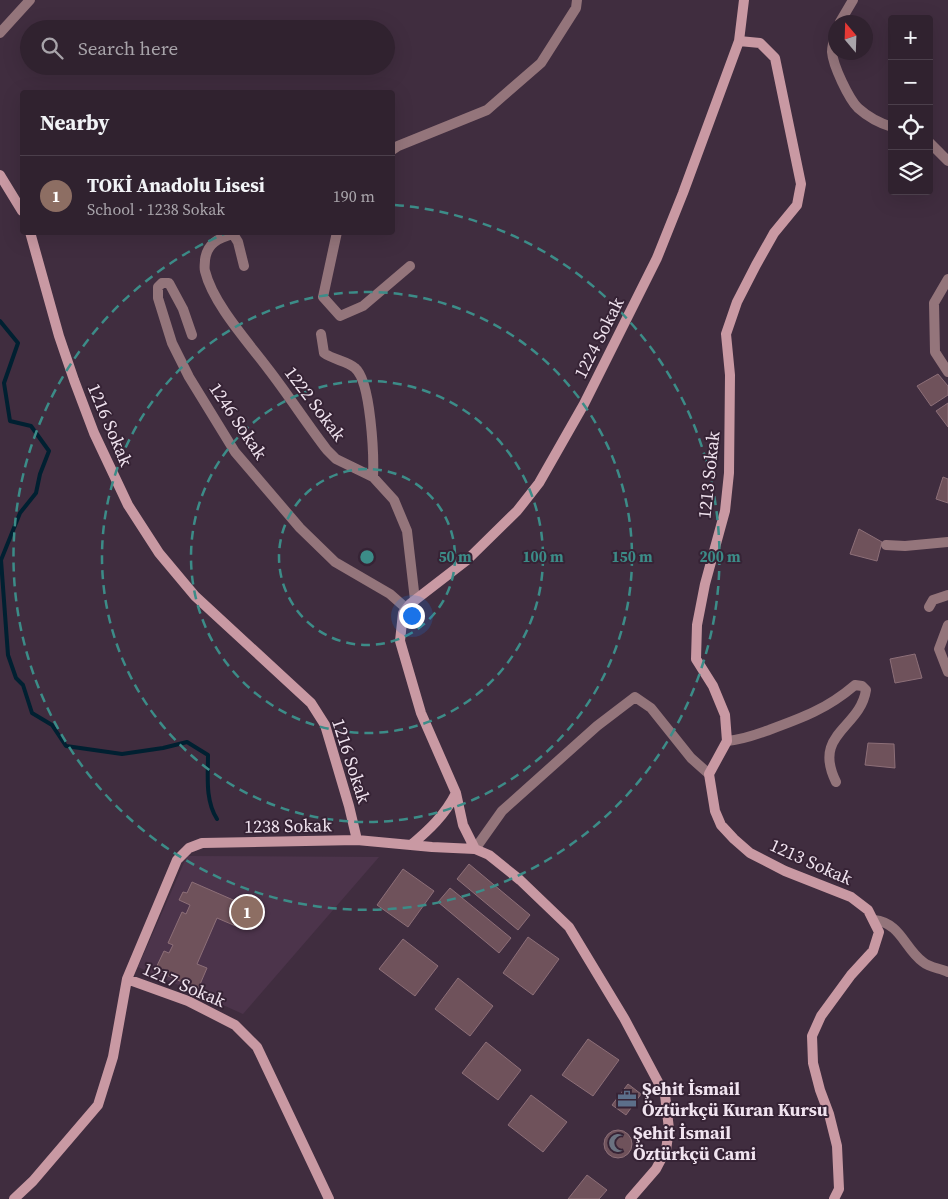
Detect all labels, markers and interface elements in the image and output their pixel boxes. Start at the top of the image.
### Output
north arrow [828,15,873,60]
map controls [888,15,933,195]
button: + [888,15,933,60]
search box [20,20,395,75]
icon: search [38,34,66,62]
text: Search here [78,35,178,61]
button: − [888,60,933,105]
button: locate [888,105,933,150]
text: Nearby [40,108,110,137]
button: layers [888,150,933,195]
text: TOKİ Anadolu Lisesi [87,172,265,198]
text: 1 [52,185,60,207]
text: 190 m [333,185,375,207]
text: School · 1238 Sokak [87,198,225,220]
street label: 1224 Sokak [567,293,630,383]
street label: 1222 Sokak [279,361,352,446]
street label: 1246 Sokak [203,377,273,464]
street label: 1216 Sokak [82,379,139,470]
street label: 1213 Sokak [691,430,726,520]
text: 50 m [438,546,472,567]
text: 100 m [522,546,564,567]
text: 150 m [611,546,653,567]
text: 200 m [699,546,741,567]
centre of rings [358,548,376,566]
your location [399,603,425,629]
street label: 1216 Sokak [326,715,377,807]
street label: 1238 Sokak [244,812,332,839]
street label: 1213 Sokak [766,832,857,891]
pin: 1 [231,893,263,931]
street label: 1217 Sokak [139,956,230,1013]
place label: Şehit İsmail Öztürkçü Kuran Kursu [642,1076,828,1122]
office icon: Şehit İsmail Öztürkçü Kuran Kursu [616,1088,638,1110]
place label: Şehit İsmail Öztürkçü Cami [633,1120,757,1166]
mosque icon: Şehit İsmail Öztürkçü Cami [607,1132,629,1154]

